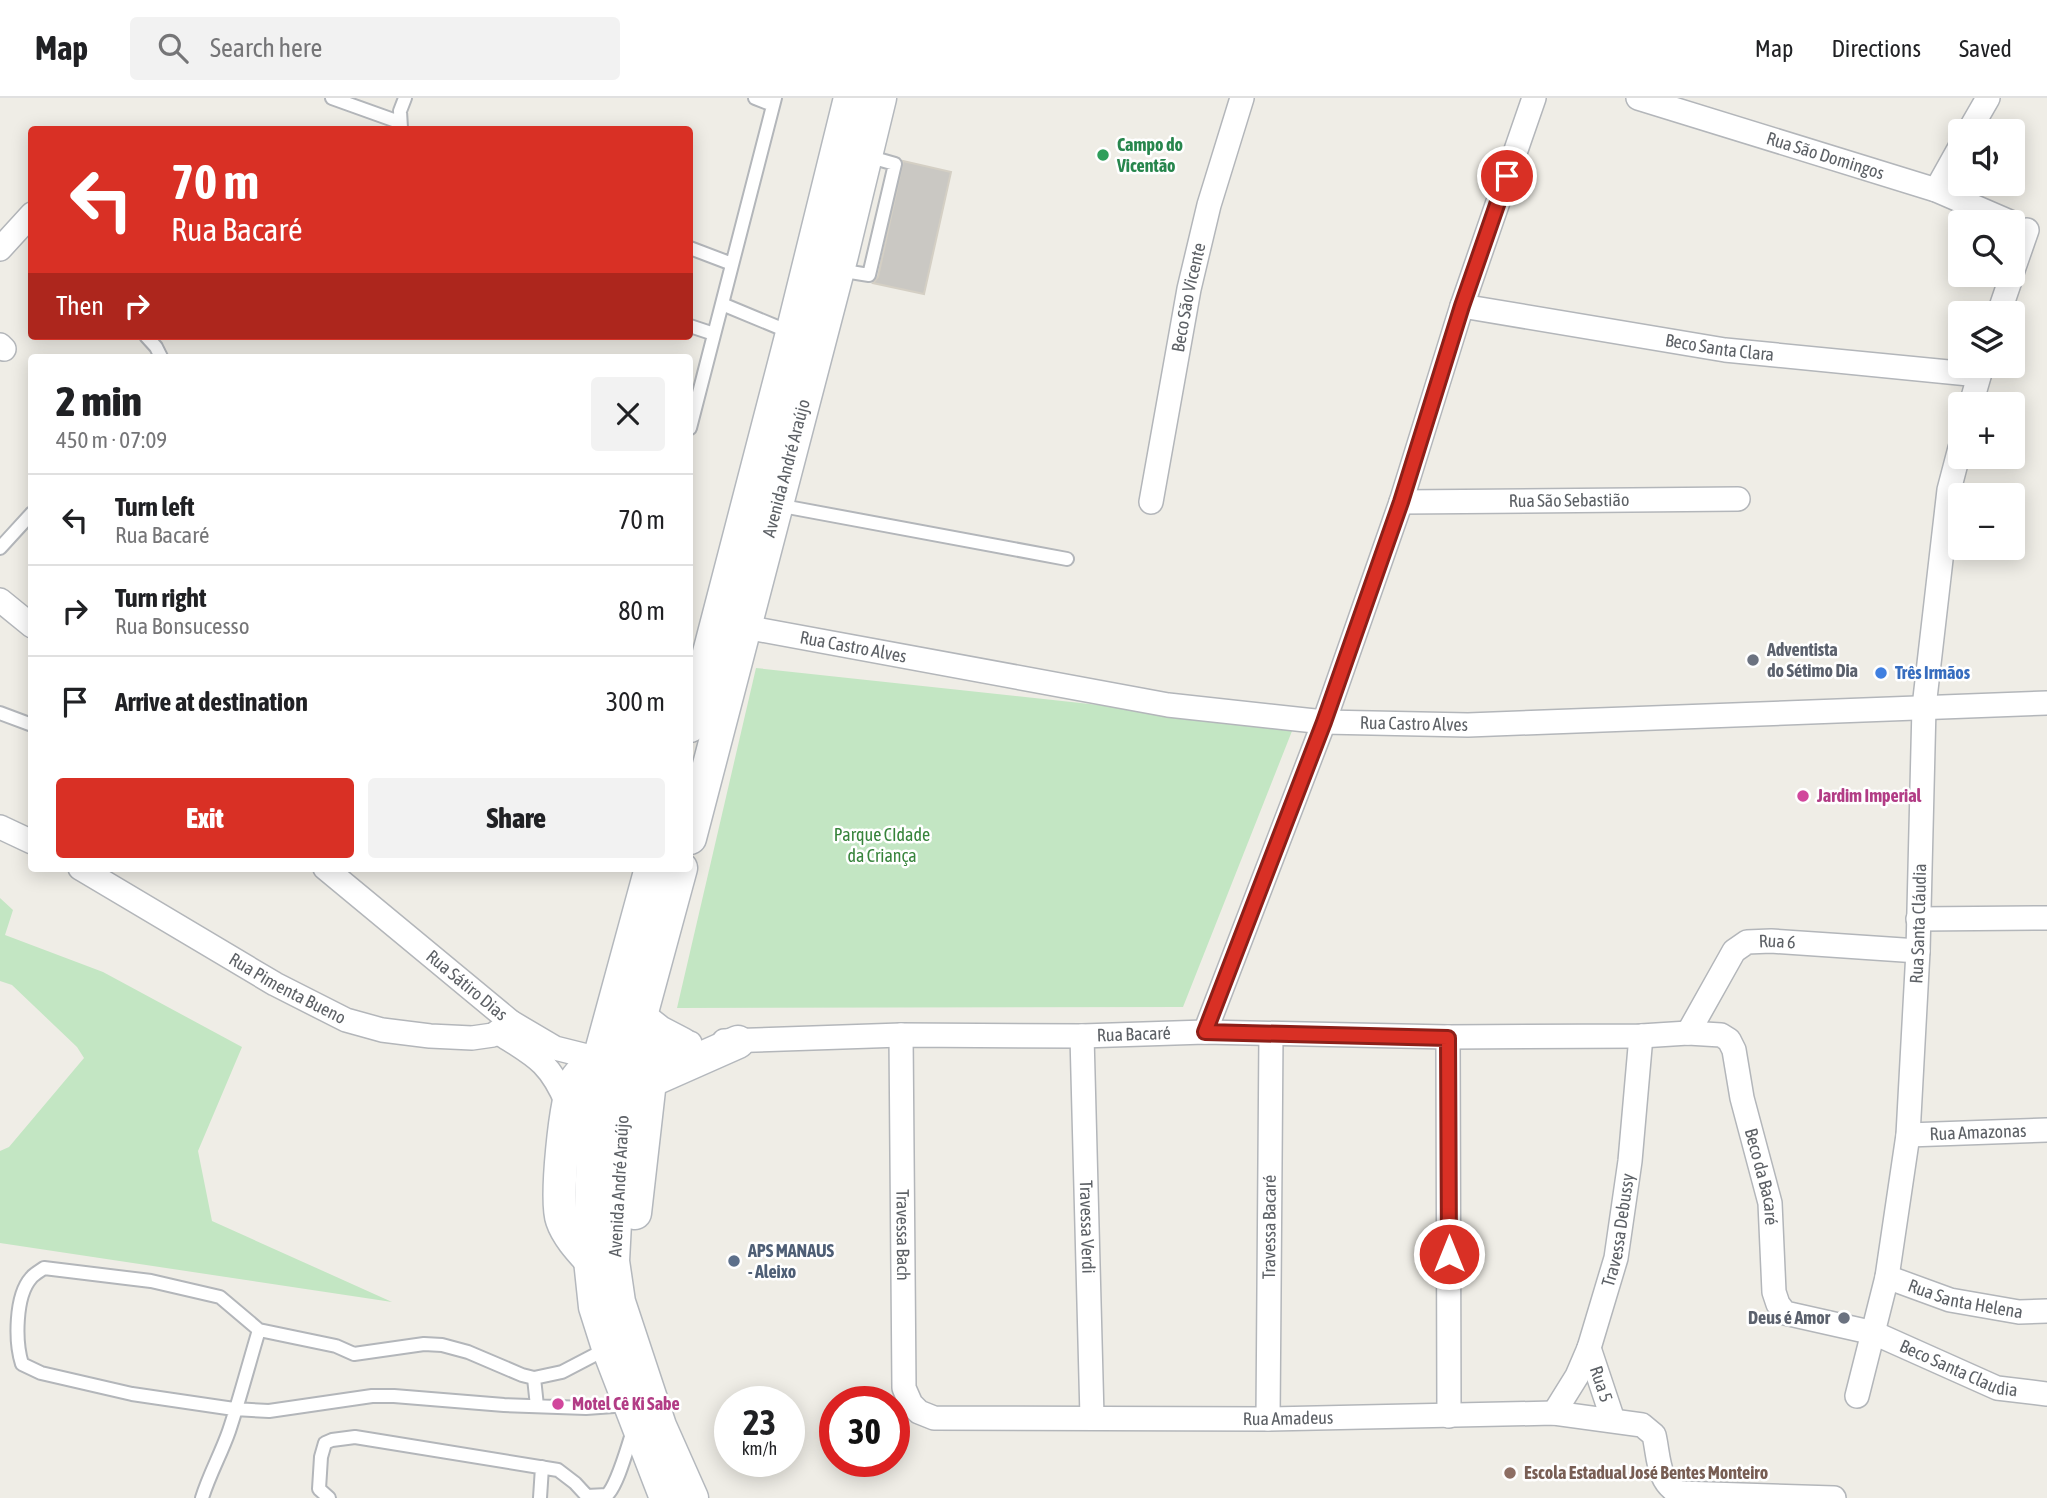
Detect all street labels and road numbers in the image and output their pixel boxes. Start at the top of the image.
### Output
street label: Rua São Domingos [1764,127,1887,183]
street label: Beco São Vicente [1167,241,1210,354]
street label: Beco Santa Clara [1664,329,1775,365]
street label: Avenida André Araújo [758,397,814,540]
street label: Rua São Sebastião [1509,489,1629,511]
street label: Rua Castro Alves [798,626,908,667]
street label: Rua Castro Alves [1360,712,1468,735]
street label: Rua Santa Cláudia [1905,863,1930,984]
street label: Rua 6 [1758,930,1796,953]
street label: Rua Sátiro Dias [422,945,512,1025]
street label: Rua Pimenta Bueno [225,948,350,1028]
street label: Rua Bacaré [1097,1022,1171,1046]
street label: Avenida André Araújo [604,1115,633,1257]
street label: Rua Amazonas [1929,1120,2027,1144]
street label: Beco da Bacaré [1741,1126,1782,1226]
street label: Travessa Debussy [1597,1172,1638,1289]
street label: Travessa Bacaré [1258,1175,1280,1279]
street label: Travessa Verdi [1076,1180,1099,1274]
street label: Travessa Bach [892,1189,914,1281]
street label: Rua Santa Helena [1905,1275,2025,1323]
street label: Beco Santa Claudia [1897,1335,2019,1400]
street label: Rua 5 [1586,1363,1617,1405]
street label: Rua Amadeus [1243,1407,1334,1429]

